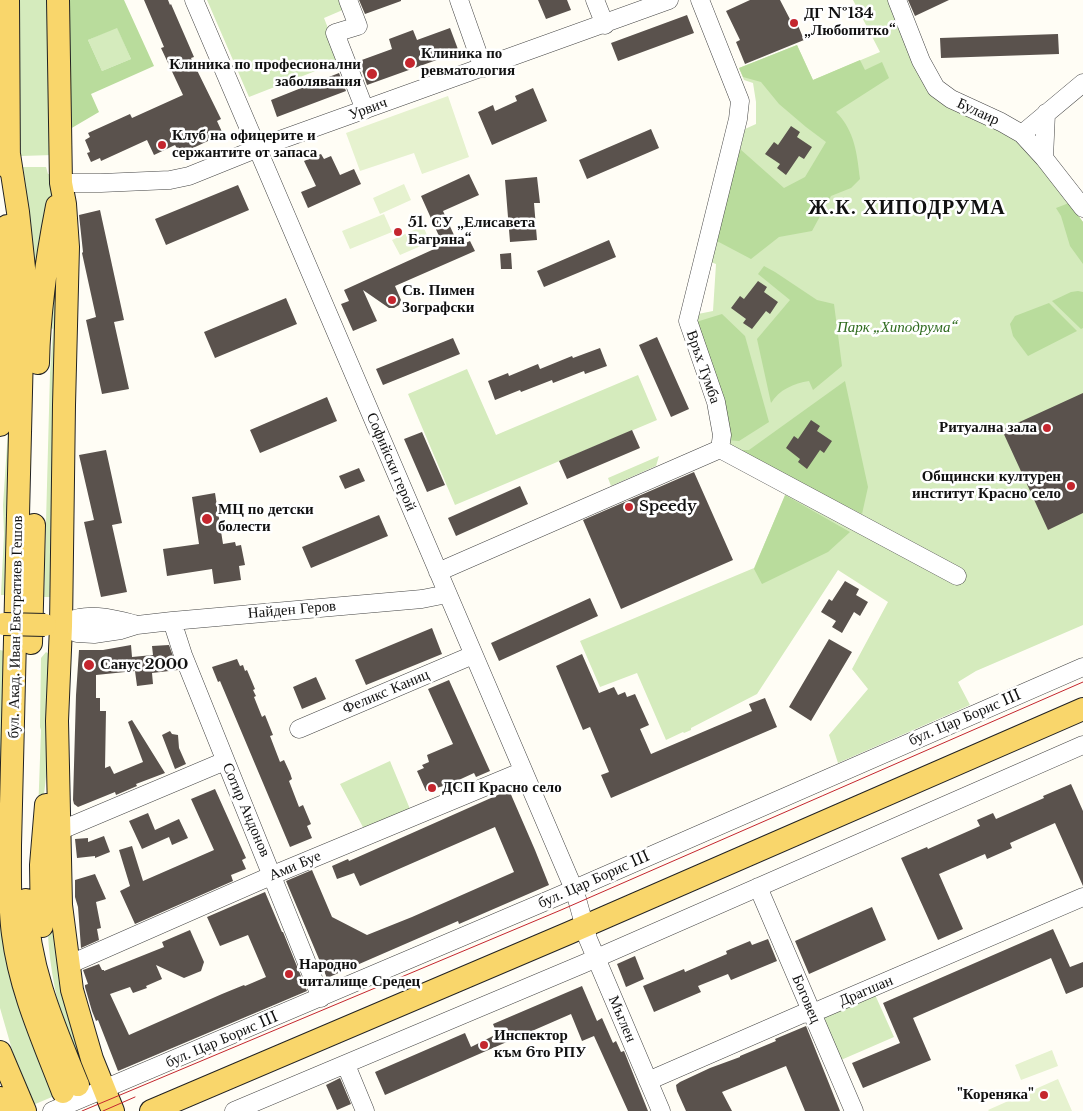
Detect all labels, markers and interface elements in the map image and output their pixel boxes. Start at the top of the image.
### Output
place label: ДГ №134 „Любопитко“ [804,5,896,40]
marker: ДГ №134 „Любопитко“ [788,17,800,29]
place label: Клиника по ревматология [421,45,515,80]
place label: Клиника по професионални заболявания [169,56,361,91]
marker: Клиника по ревматология [403,56,417,70]
marker: Клиника по професионални заболявания [365,67,379,81]
street label: Урвич [346,94,390,124]
street label: Булаир [954,94,1002,130]
place label: Клуб на офицерите и сержантите от запаса [172,127,317,162]
marker: Клуб на офицерите и сержантите от запаса [156,139,168,151]
district label: Ж.К. ХИПОДРУМА [806,196,1008,220]
place label: 51. СУ „Елисавета Багряна“ [408,214,535,249]
marker: 51. СУ „Елисавета Багряна“ [392,226,404,238]
place label: Св. Пимен Зографски [402,282,475,317]
marker: Св. Пимен Зографски [386,294,398,306]
park label: Парк „Хиподрума“ [837,319,957,337]
street label: Връх Тумба [682,328,724,406]
street label: Софийски герой [362,410,420,514]
place label: Ритуална зала [939,419,1037,437]
marker: Ритуална зала [1041,422,1053,434]
place label: Общински културен институт Красно село [912,468,1061,503]
marker: Общински културен институт Красно село [1065,480,1077,492]
place label: Speedy [639,498,697,516]
place label: МЦ по детски болести [218,501,314,536]
marker: Speedy [623,501,635,513]
marker: МЦ по детски болести [200,512,214,526]
street label: бул. Акад. Иван Евстратиев Гешов [5,515,27,739]
street label: Найден Геров [247,597,337,623]
place label: Санус 2000 [100,656,188,674]
marker: Санус 2000 [82,658,96,672]
street label: Феликс Каниц [340,666,432,718]
street label: бул. Цар Борис III [906,686,1024,750]
street label: Сотир Андонов [218,760,274,860]
place label: ДСП Красно село [442,779,562,797]
marker: ДСП Красно село [426,782,438,794]
street label: Ами Буе [266,847,324,885]
street label: бул. Цар Борис III [535,847,653,913]
place label: Народно читалище Средец [299,956,420,991]
marker: Народно читалище Средец [283,968,295,980]
street label: Боговец [788,972,824,1026]
street label: Драгшан [836,972,896,1010]
street label: Мъглен [604,993,640,1045]
street label: бул. Цар Борис III [163,1008,281,1072]
place label: Инспектор към 6то РПУ [494,1027,586,1062]
marker: Инспектор към 6то РПУ [478,1039,490,1051]
place label: "Кореняка" [957,1086,1034,1104]
marker: "Кореняка" [1038,1089,1050,1101]

